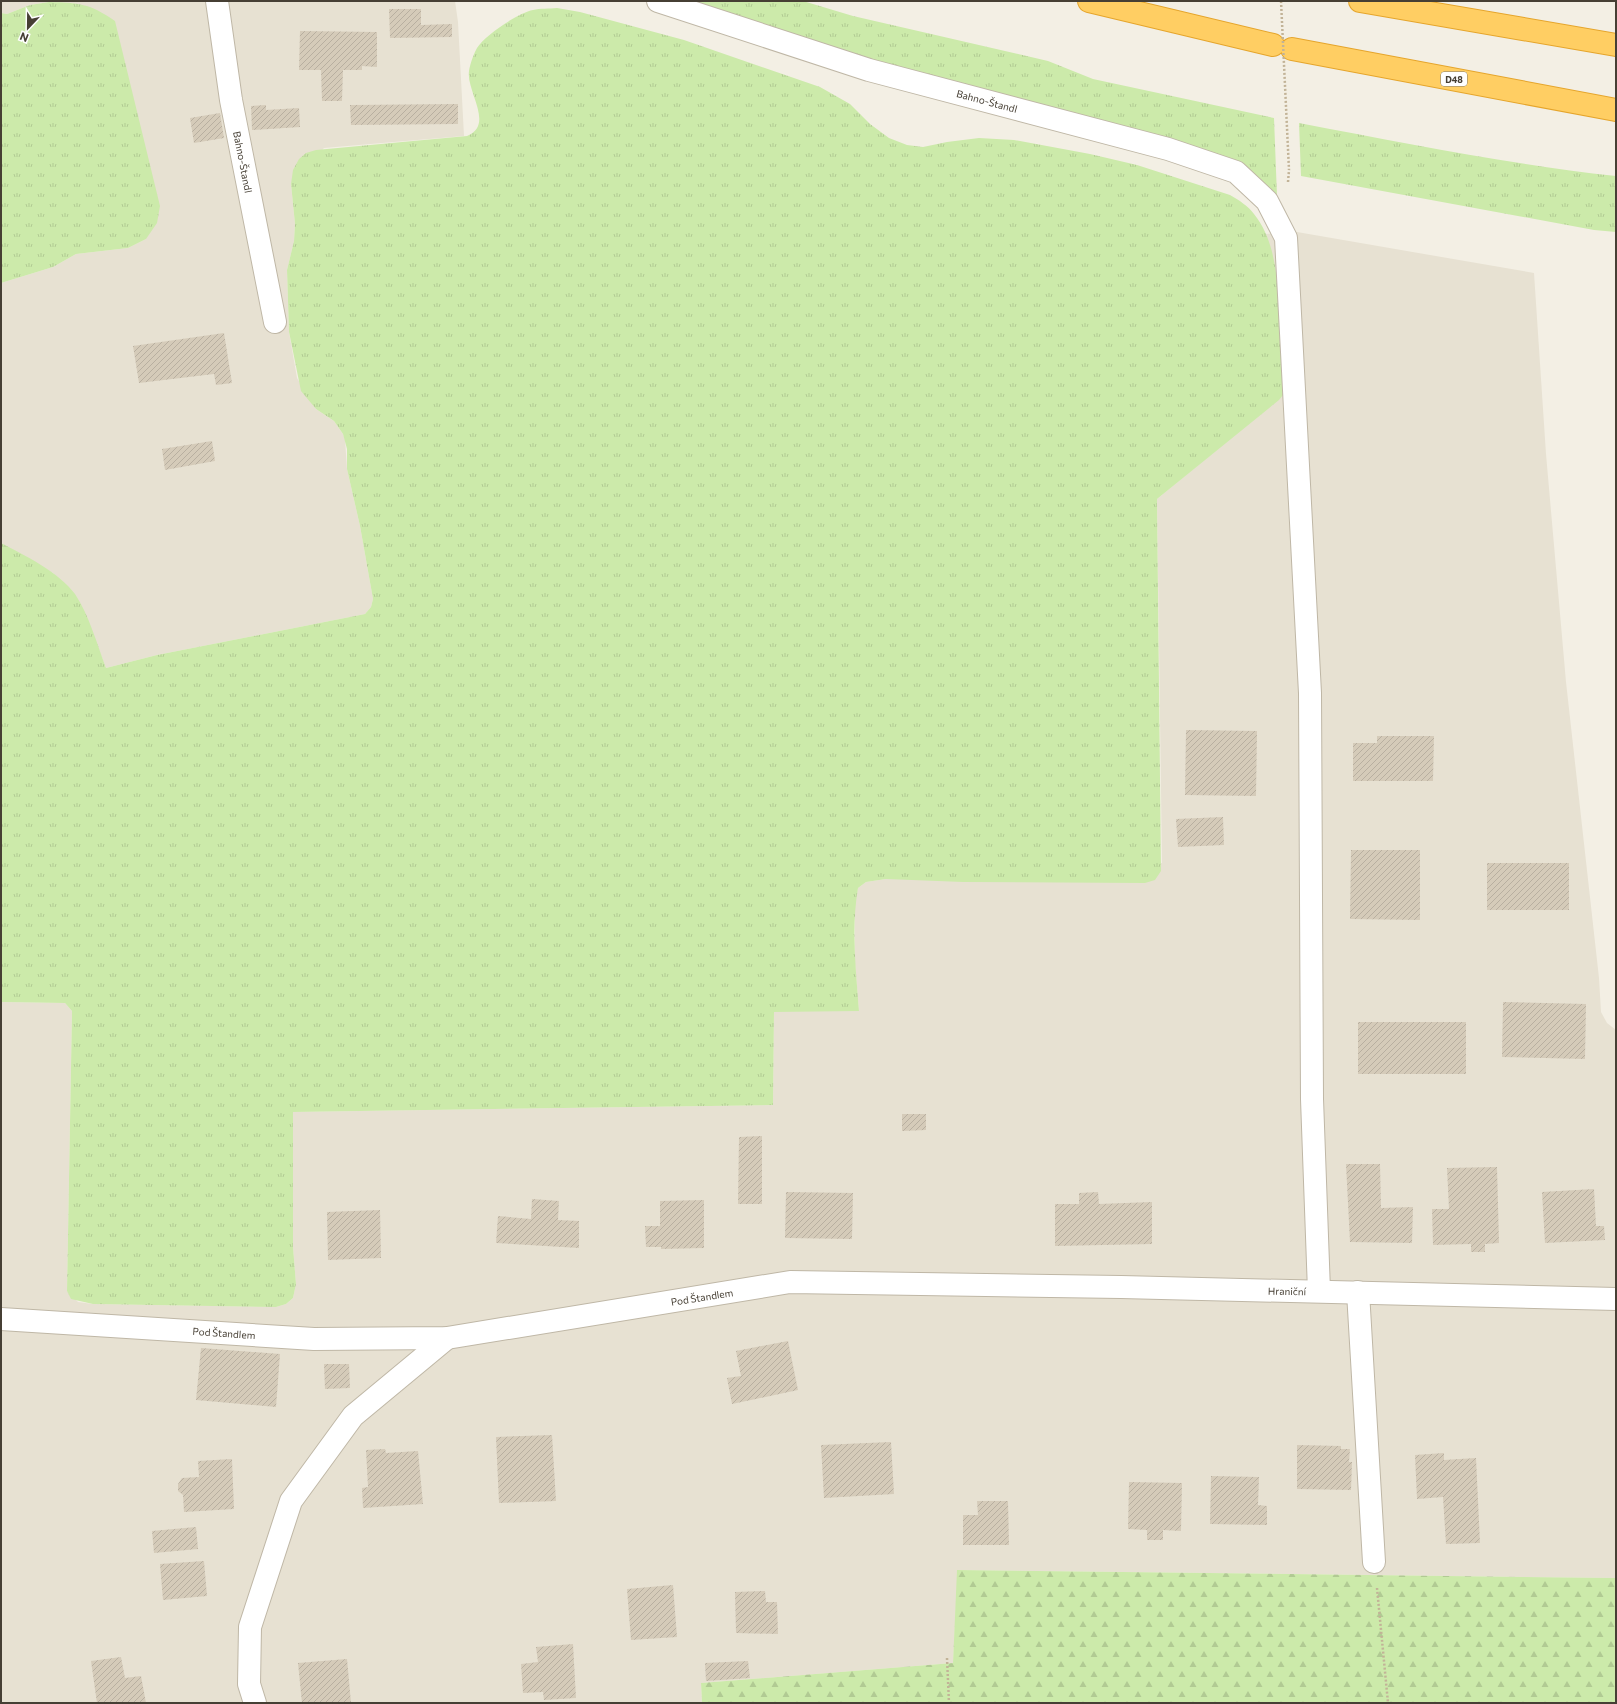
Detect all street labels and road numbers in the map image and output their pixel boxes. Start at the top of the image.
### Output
road number: D48 [1441,72,1467,86]
street label: Bahno-Štandl [955,87,1019,115]
street label: Bahno-Štandl [231,130,255,194]
street label: Hraniční [1268,1285,1307,1297]
street label: Pod Štandlem [670,1286,734,1308]
street label: Pod Štandlem [192,1325,256,1341]

